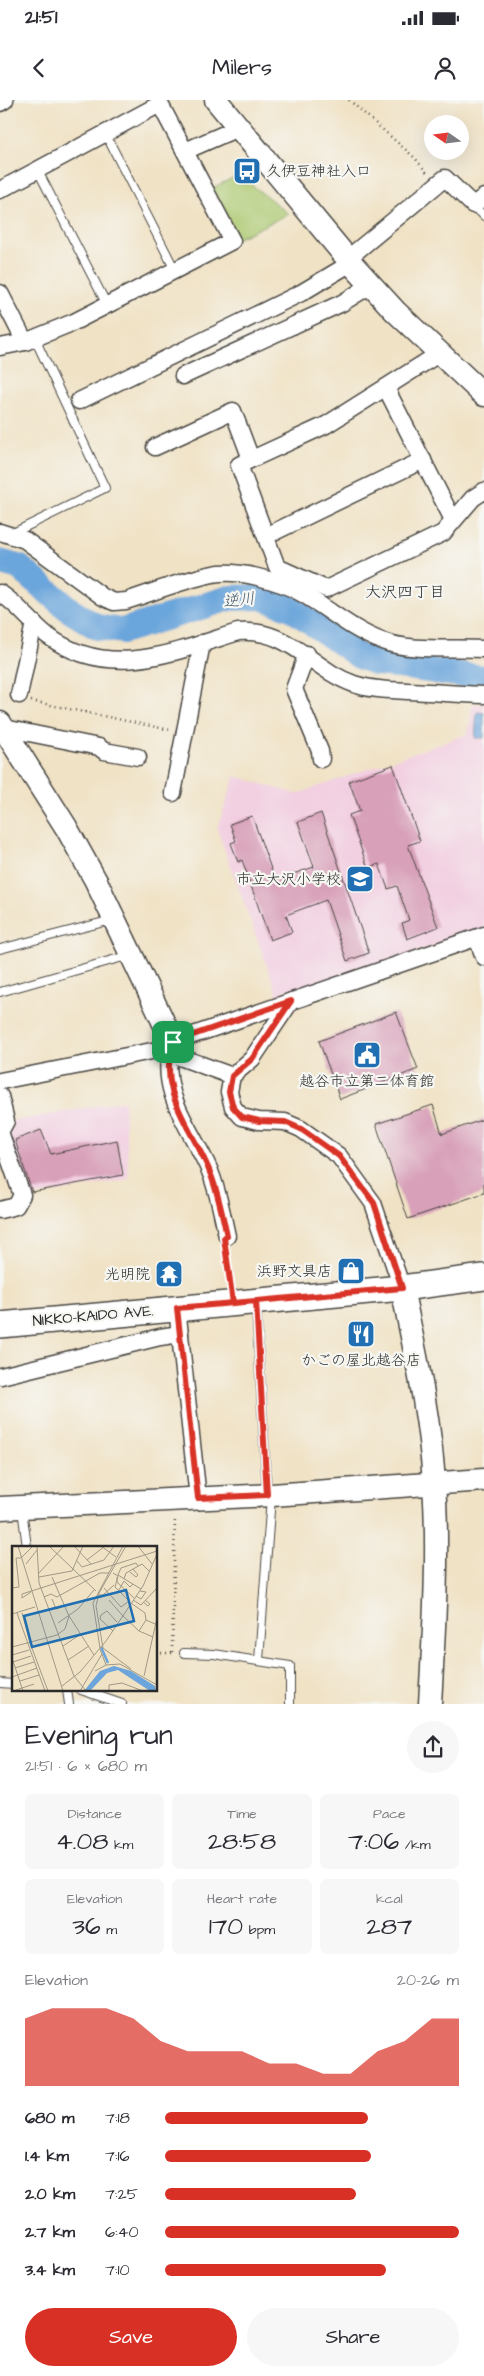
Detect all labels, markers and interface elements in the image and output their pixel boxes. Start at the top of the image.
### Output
text: 21:51 [25,4,57,31]
text: Milers [212,52,272,83]
icon: back [25,54,53,82]
icon: person [431,54,459,82]
north arrow [424,115,469,160]
map controls [424,115,469,160]
bus stop icon: 久伊豆神社入口 [232,156,262,186]
place label: 久伊豆神社入口 [266,161,371,182]
district label: 大沢四丁目 [365,581,445,603]
water label: 逆川 [222,587,256,613]
school or university icon: 市立大沢小学校 [345,864,375,894]
place label: 市立大沢小学校 [236,869,341,890]
pin [152,1021,194,1063]
icon: arrive [159,1028,187,1056]
public building icon: 越谷市立第二体育館 [352,1040,382,1070]
place label: 越谷市立第二体育館 [299,1071,435,1092]
shop icon: 浜野文具店 [336,1256,366,1286]
temple icon: 光明院 [154,1259,184,1289]
place label: 浜野文具店 [257,1261,332,1282]
place label: 光明院 [105,1264,150,1285]
street label: NIKKO-KAIDO AVE. [32,1300,154,1332]
restaurant icon: かごの屋北越谷店 [346,1319,376,1349]
place label: かごの屋北越谷店 [301,1350,421,1371]
inset map [12,1546,158,1691]
text: Evening run [25,1716,173,1755]
button: share [407,1721,459,1773]
text: 21:51 · 6 × 680 m [25,1755,147,1777]
text: Distance [67,1804,122,1824]
text: Time [227,1804,257,1824]
text: Pace [373,1804,406,1824]
text: 4.08 [56,1824,108,1859]
text: 28:58 [208,1824,276,1859]
text: 7:06 [348,1824,399,1859]
text: km [108,1835,133,1855]
text: /km [399,1835,431,1855]
text: Elevation [67,1889,122,1909]
text: Heart rate [207,1889,277,1909]
text: kcal [376,1889,403,1909]
text: 36 [72,1909,101,1944]
text: 170 [209,1909,243,1944]
text: 287 [366,1909,412,1944]
text: m [101,1920,117,1940]
text: bpm [243,1920,275,1940]
text: Elevation [25,1969,88,1991]
text: 20–26 m [397,1969,459,1991]
text: 680 m [25,2107,74,2129]
text: 7:18 [105,2107,130,2129]
text: 1.4 km [25,2145,69,2167]
text: 7:16 [105,2145,130,2167]
text: 2.0 km [25,2183,75,2205]
text: 7:25 [105,2183,138,2205]
text: 2.7 km [25,2221,75,2243]
text: 6:40 [105,2221,139,2243]
text: 3.4 km [25,2259,75,2281]
text: 7:10 [105,2259,130,2281]
button: Save [25,2308,237,2366]
button: Share [247,2308,459,2366]

